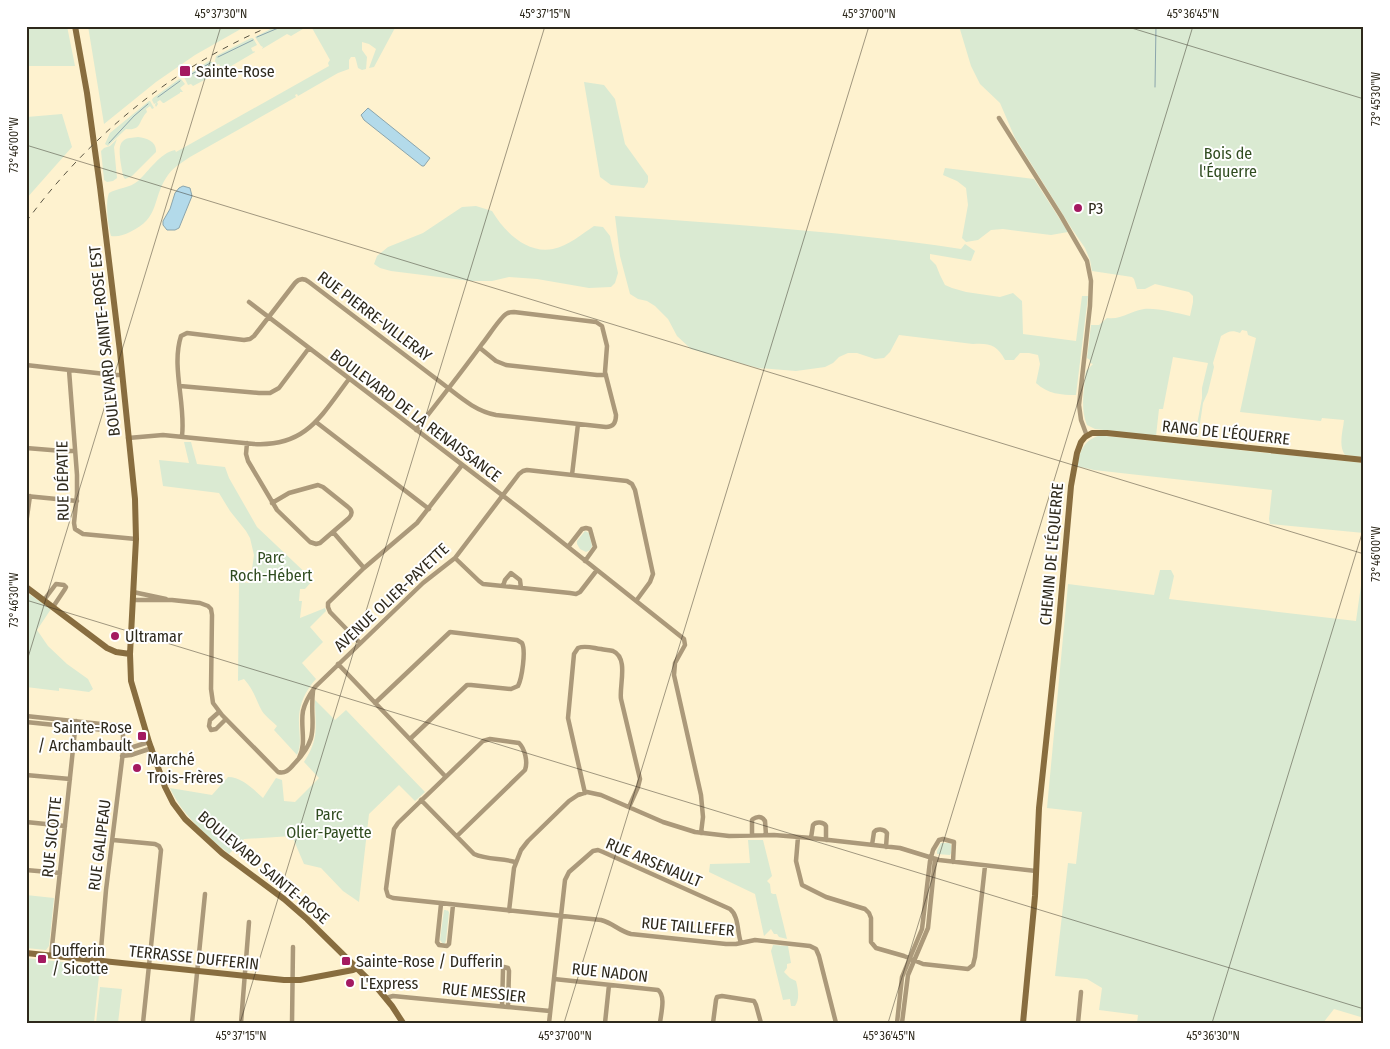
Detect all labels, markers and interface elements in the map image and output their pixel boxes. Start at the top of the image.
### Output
text: 45°37'30"N [195,7,247,21]
text: 45°37'15"N [519,7,571,21]
text: 45°37'00"N [842,7,896,21]
text: 45°36'45"N [1167,7,1219,21]
place label: Sainte-Rose [196,62,275,81]
marker: Sainte-Rose [178,64,192,78]
text: 73°45'30"W [1369,72,1383,126]
text: 73°46'00"W [7,117,21,173]
park label: Bois de l'Équerre [1199,144,1257,181]
place label: P3 [1088,199,1103,218]
marker: P3 [1072,202,1084,214]
street label: BOULEVARD SAINTE-ROSE EST [85,244,124,437]
street label: RUE PIERRE-VILLERAY [314,267,435,365]
street label: BOULEVARD DE LA RENAISSANCE [327,345,505,486]
street label: RANG DE L'ÉQUERRE [1161,416,1291,449]
street label: RUE DÉPATIE [52,441,73,521]
street label: CHEMIN DE L'ÉQUERRE [1036,482,1067,626]
text: 73°46'00"W [1369,526,1383,582]
street label: AVENUE OLIER-PAYETTE [330,539,453,656]
park label: Parc Roch-Hébert [230,548,313,585]
text: 73°46'30"W [7,573,21,627]
place label: Ultramar [125,627,183,646]
marker: Ultramar [109,630,121,642]
place label: Sainte-Rose / Archambault [38,718,133,755]
marker: Sainte-Rose / Archambault [136,730,148,742]
place label: Marché Trois-Frères [147,750,224,787]
marker: Marché Trois-Frères [131,762,143,774]
street label: RUE SICOTTE [38,796,65,878]
street label: RUE GALIPEAU [84,798,115,892]
park label: Parc Olier-Payette [286,805,372,842]
street label: BOULEVARD SAINTE-ROSE [194,807,333,928]
street label: RUE ARSENAULT [603,834,705,891]
street label: RUE TAILLEFER [641,913,736,940]
place label: Dufferin / Sicotte [52,941,108,978]
street label: TERRASSE DUFFERIN [128,941,260,974]
place label: Sainte-Rose / Dufferin [356,952,503,971]
marker: Dufferin / Sicotte [36,953,48,965]
marker: Sainte-Rose / Dufferin [340,955,352,967]
street label: RUE NADON [571,959,649,986]
place label: L'Express [360,974,418,993]
marker: L'Express [344,977,356,989]
street label: RUE MESSIER [441,979,527,1006]
text: 45°37'15"N [215,1029,267,1043]
text: 45°37'00"N [538,1029,592,1043]
text: 45°36'45"N [863,1029,915,1043]
text: 45°36'30"N [1186,1029,1240,1043]

